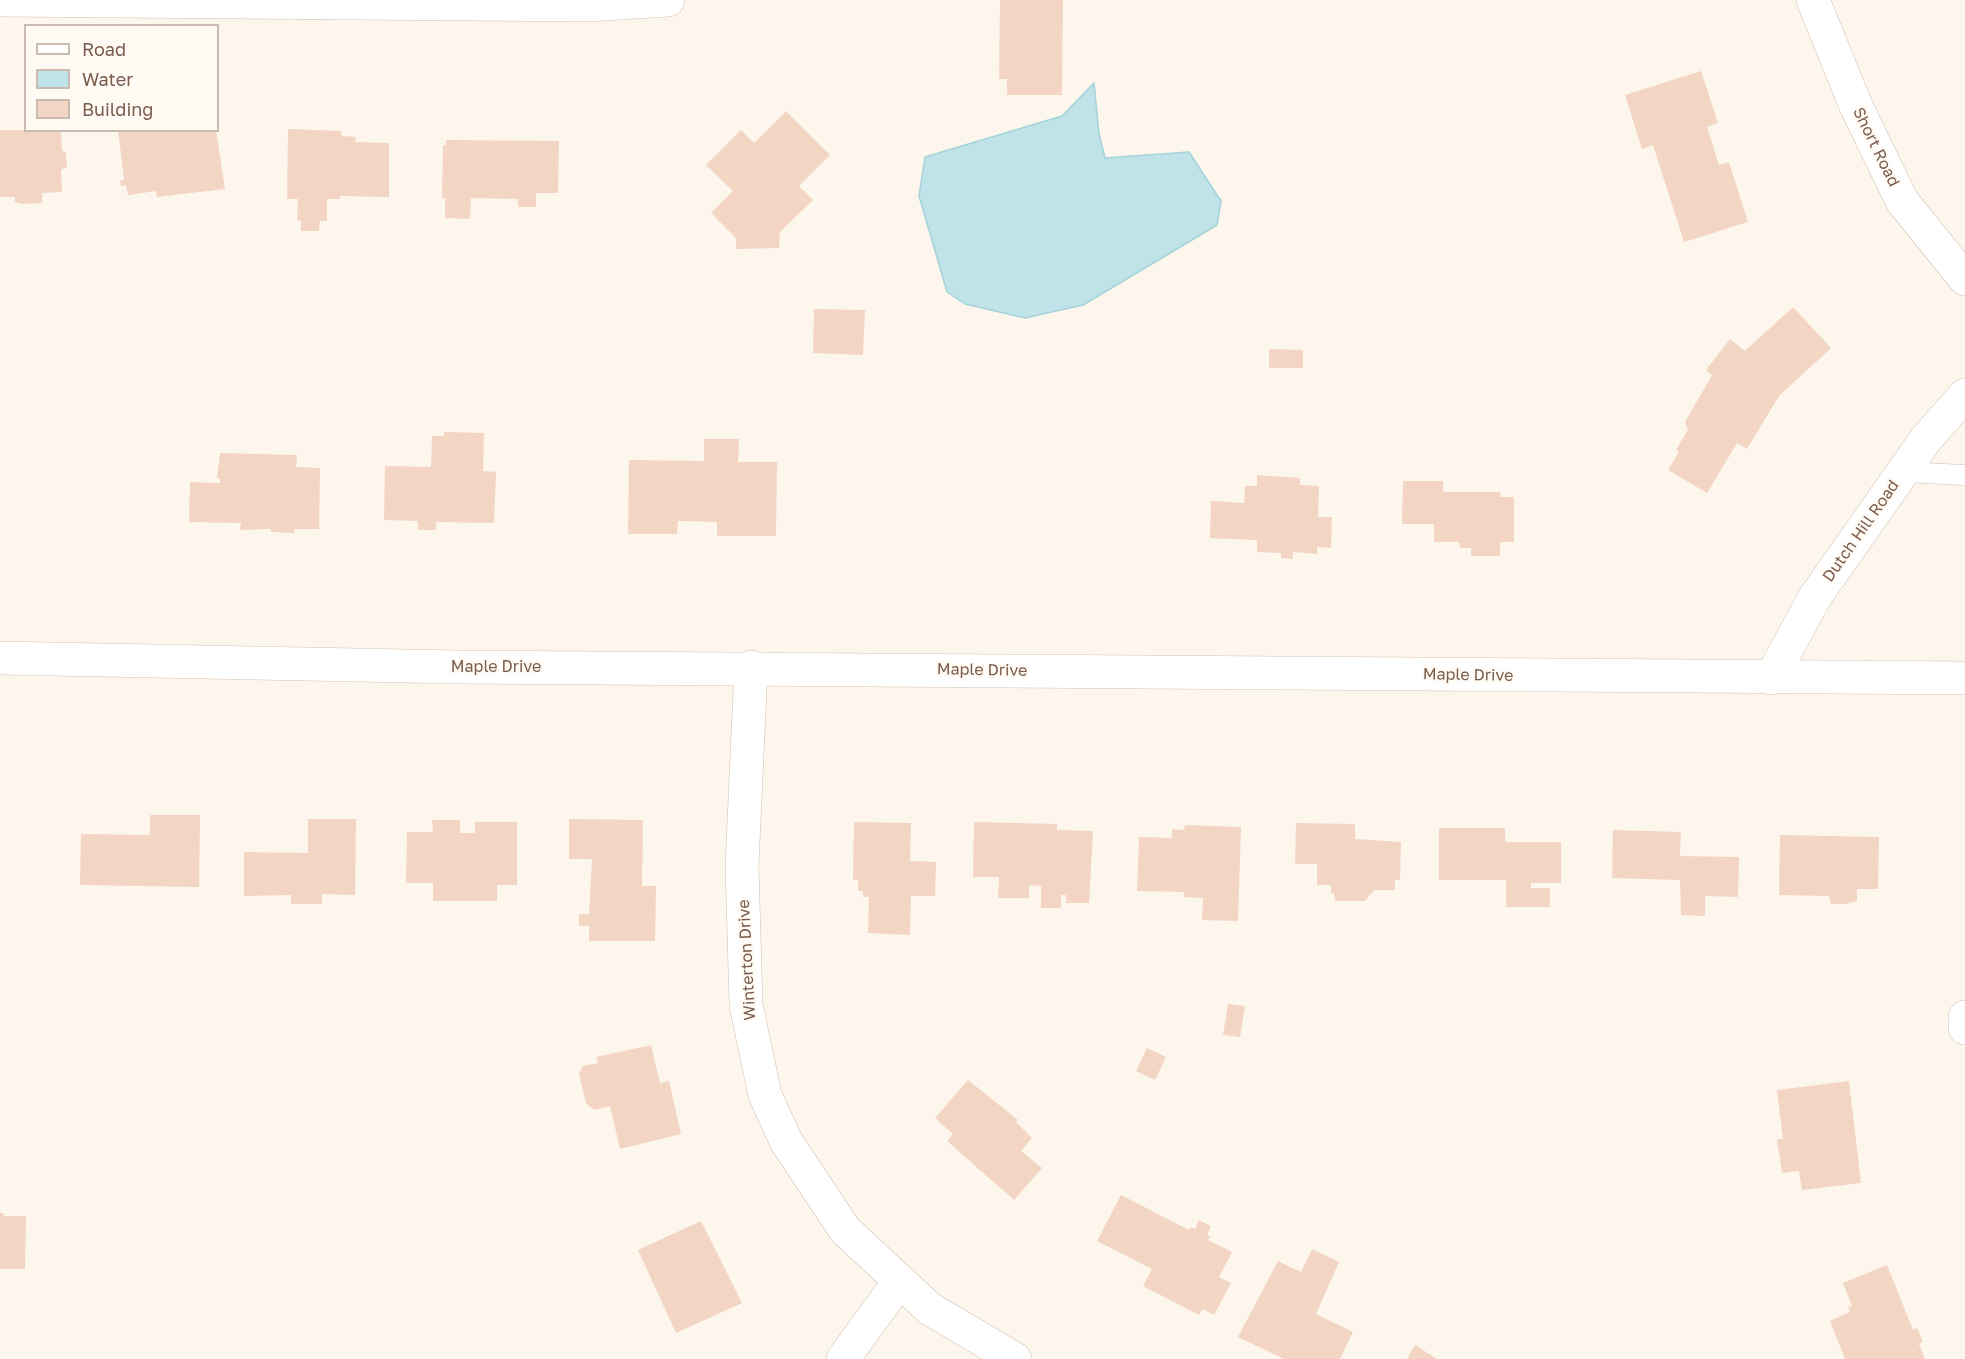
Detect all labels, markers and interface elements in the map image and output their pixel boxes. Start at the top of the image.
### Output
legend [24,24,219,132]
text: Road [82,38,126,60]
text: Water [82,68,133,90]
text: Building [82,98,153,120]
street label: Short Road [1849,104,1903,190]
street label: Dutch Hill Road [1819,476,1903,586]
street label: Maple Drive [451,657,541,677]
street label: Maple Drive [937,660,1027,680]
street label: Maple Drive [1423,665,1513,685]
street label: Winterton Drive [734,899,760,1021]

